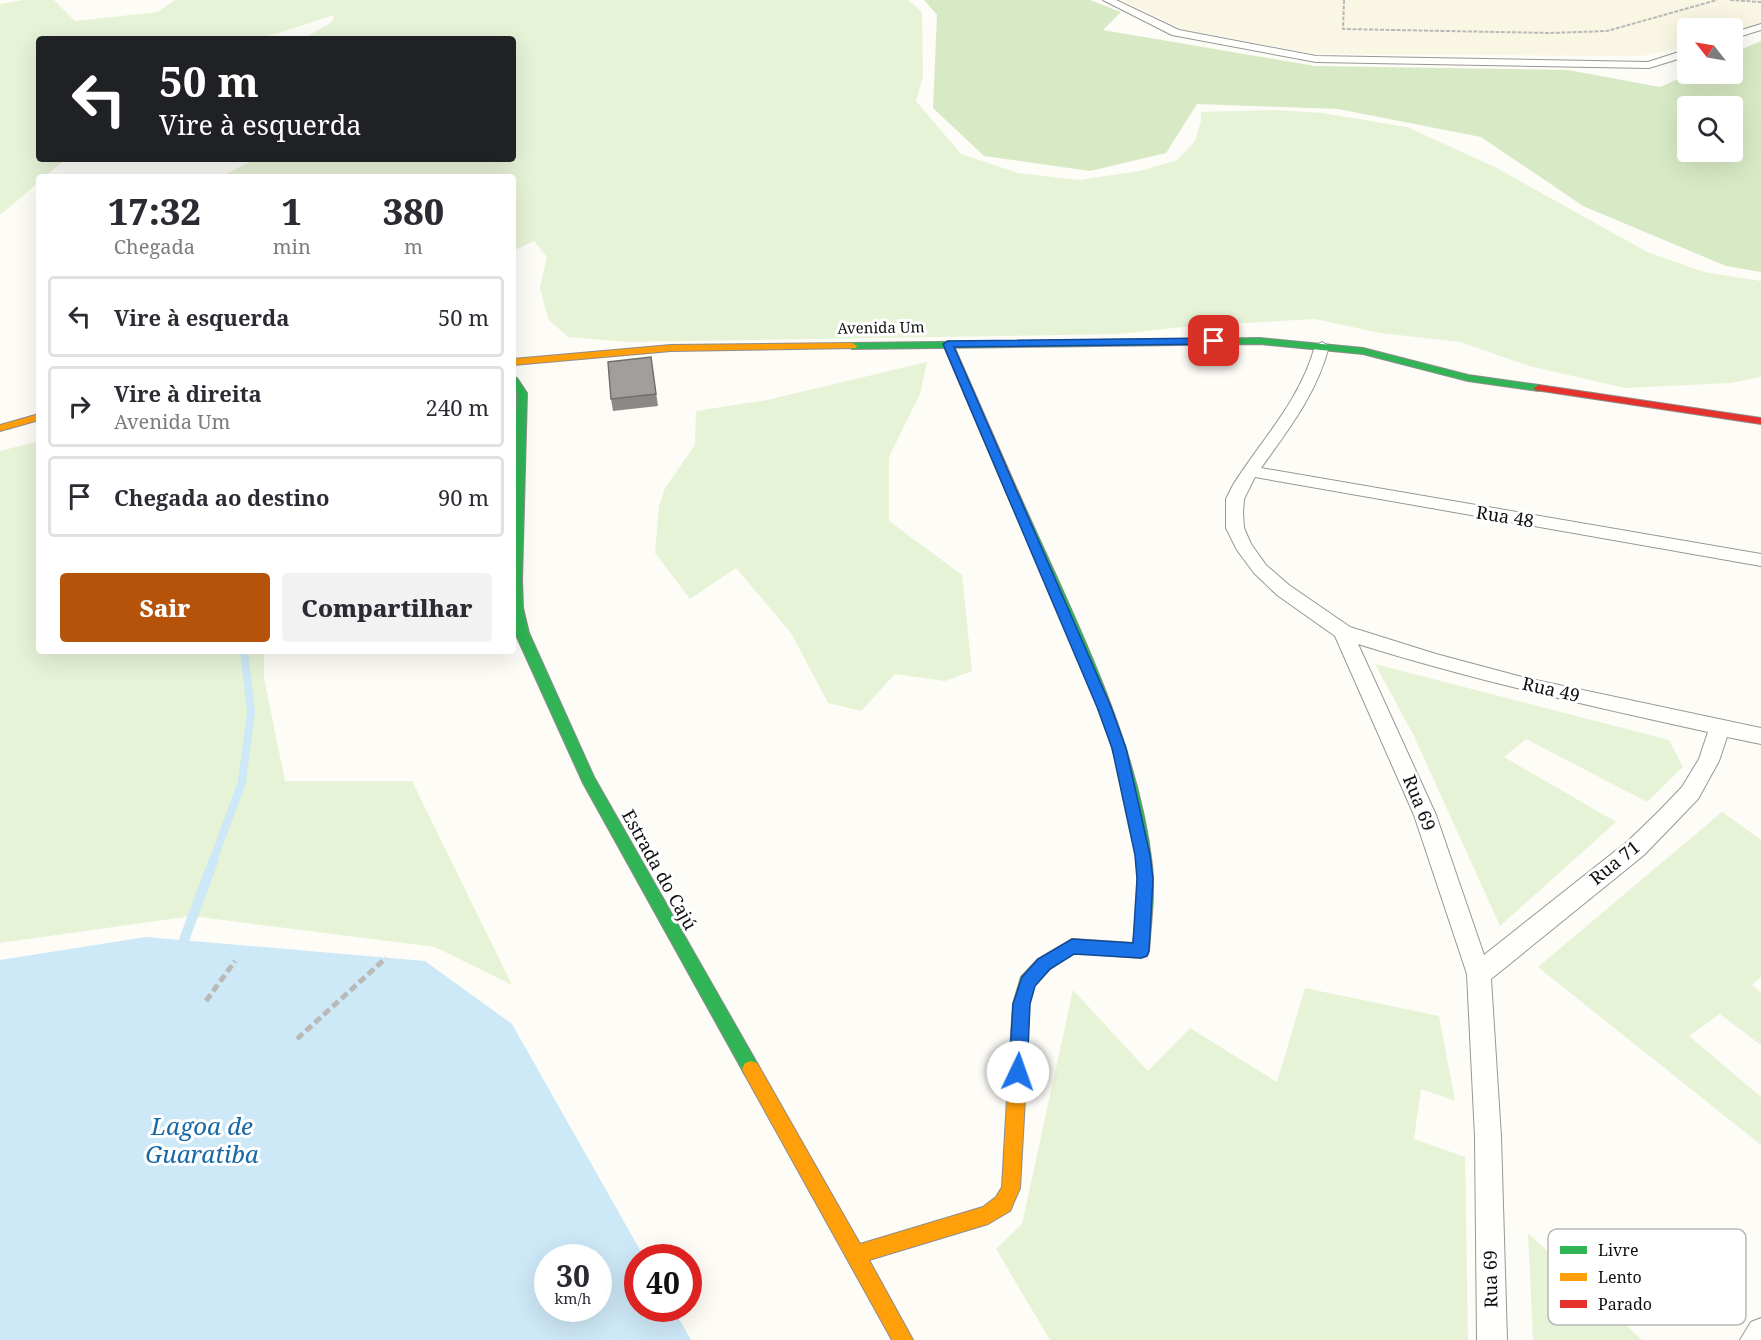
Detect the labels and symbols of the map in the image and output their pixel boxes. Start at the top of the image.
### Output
north arrow [1677,18,1743,84]
pin [1188,315,1239,366]
street label: Avenida Um [837,316,925,338]
street label: Rua 48 [1475,500,1536,532]
street label: Rua 49 [1520,671,1582,707]
street label: Rua 69 [1398,771,1442,834]
street label: Estrada do Cajú [617,805,703,934]
street label: Rua 71 [1584,835,1645,890]
position arrow [986,1040,1050,1104]
water label: Lagoa de Guaratiba [145,1109,259,1170]
legend [1548,1229,1746,1325]
text: Livre [1598,1239,1638,1261]
speed limit sign: 40 [624,1244,702,1322]
street label: Rua 69 [1477,1250,1503,1308]
text: Lento [1598,1266,1642,1288]
text: Parado [1598,1293,1652,1315]

